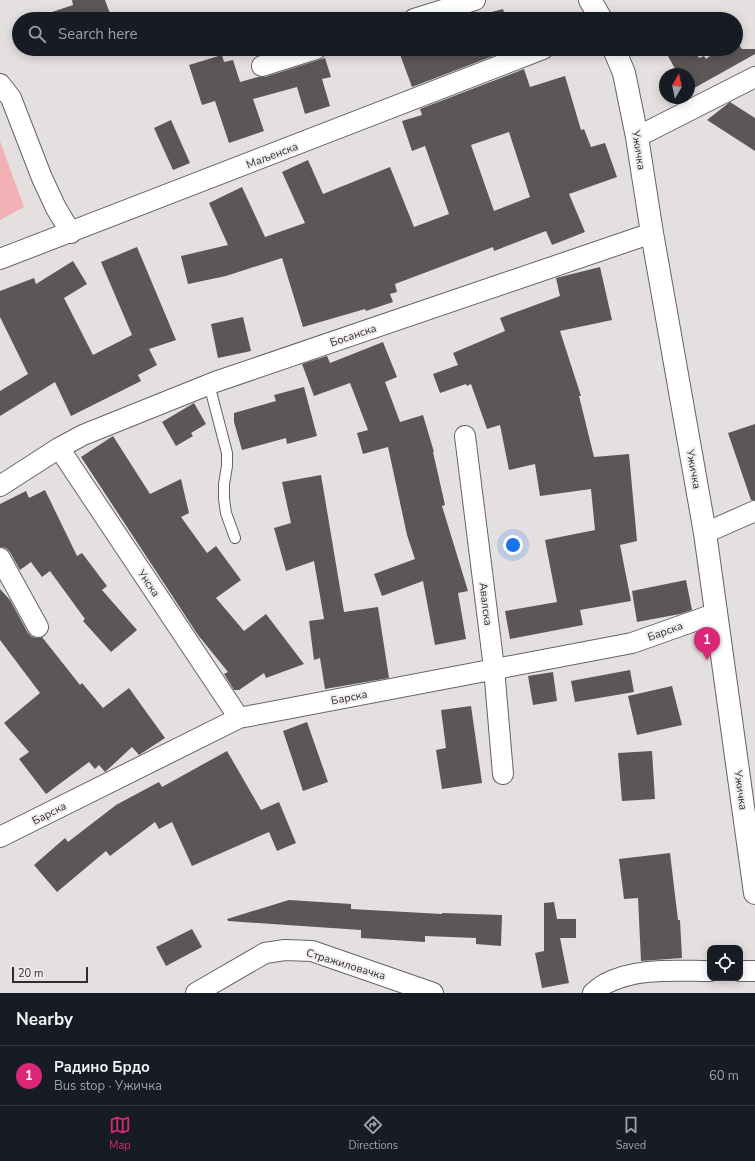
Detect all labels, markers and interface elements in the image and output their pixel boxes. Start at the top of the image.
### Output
search box [12,12,743,56]
icon: search [26,23,48,45]
text: Search here [58,24,138,44]
north arrow [659,68,695,104]
street label: Ужичка [628,128,649,171]
street label: Маљенска [244,139,300,172]
street label: Босанска [328,321,378,350]
street label: Ужичка [682,447,704,490]
your location [503,535,523,555]
street label: Унска [133,566,163,600]
street label: Авалска [475,582,496,626]
street label: Барска [645,618,685,645]
pin: 1 [694,627,720,660]
street label: Барска [330,687,369,708]
street label: Ужичка [730,768,751,811]
street label: Барска [29,798,69,828]
street label: Стражиловачка [304,945,387,984]
map controls [707,945,743,981]
button: locate [707,945,743,981]
scale bar [12,965,88,984]
text: 20 m [18,966,43,981]
text: Nearby [16,1008,73,1031]
text: Радино Брдо [54,1057,150,1077]
text: 1 [25,1067,33,1085]
text: 60 m [709,1067,739,1085]
text: Bus stop · Ужичка [54,1077,162,1095]
tab: Map [109,1114,131,1153]
tab: Directions [349,1114,398,1153]
tab: Saved [616,1114,646,1153]

